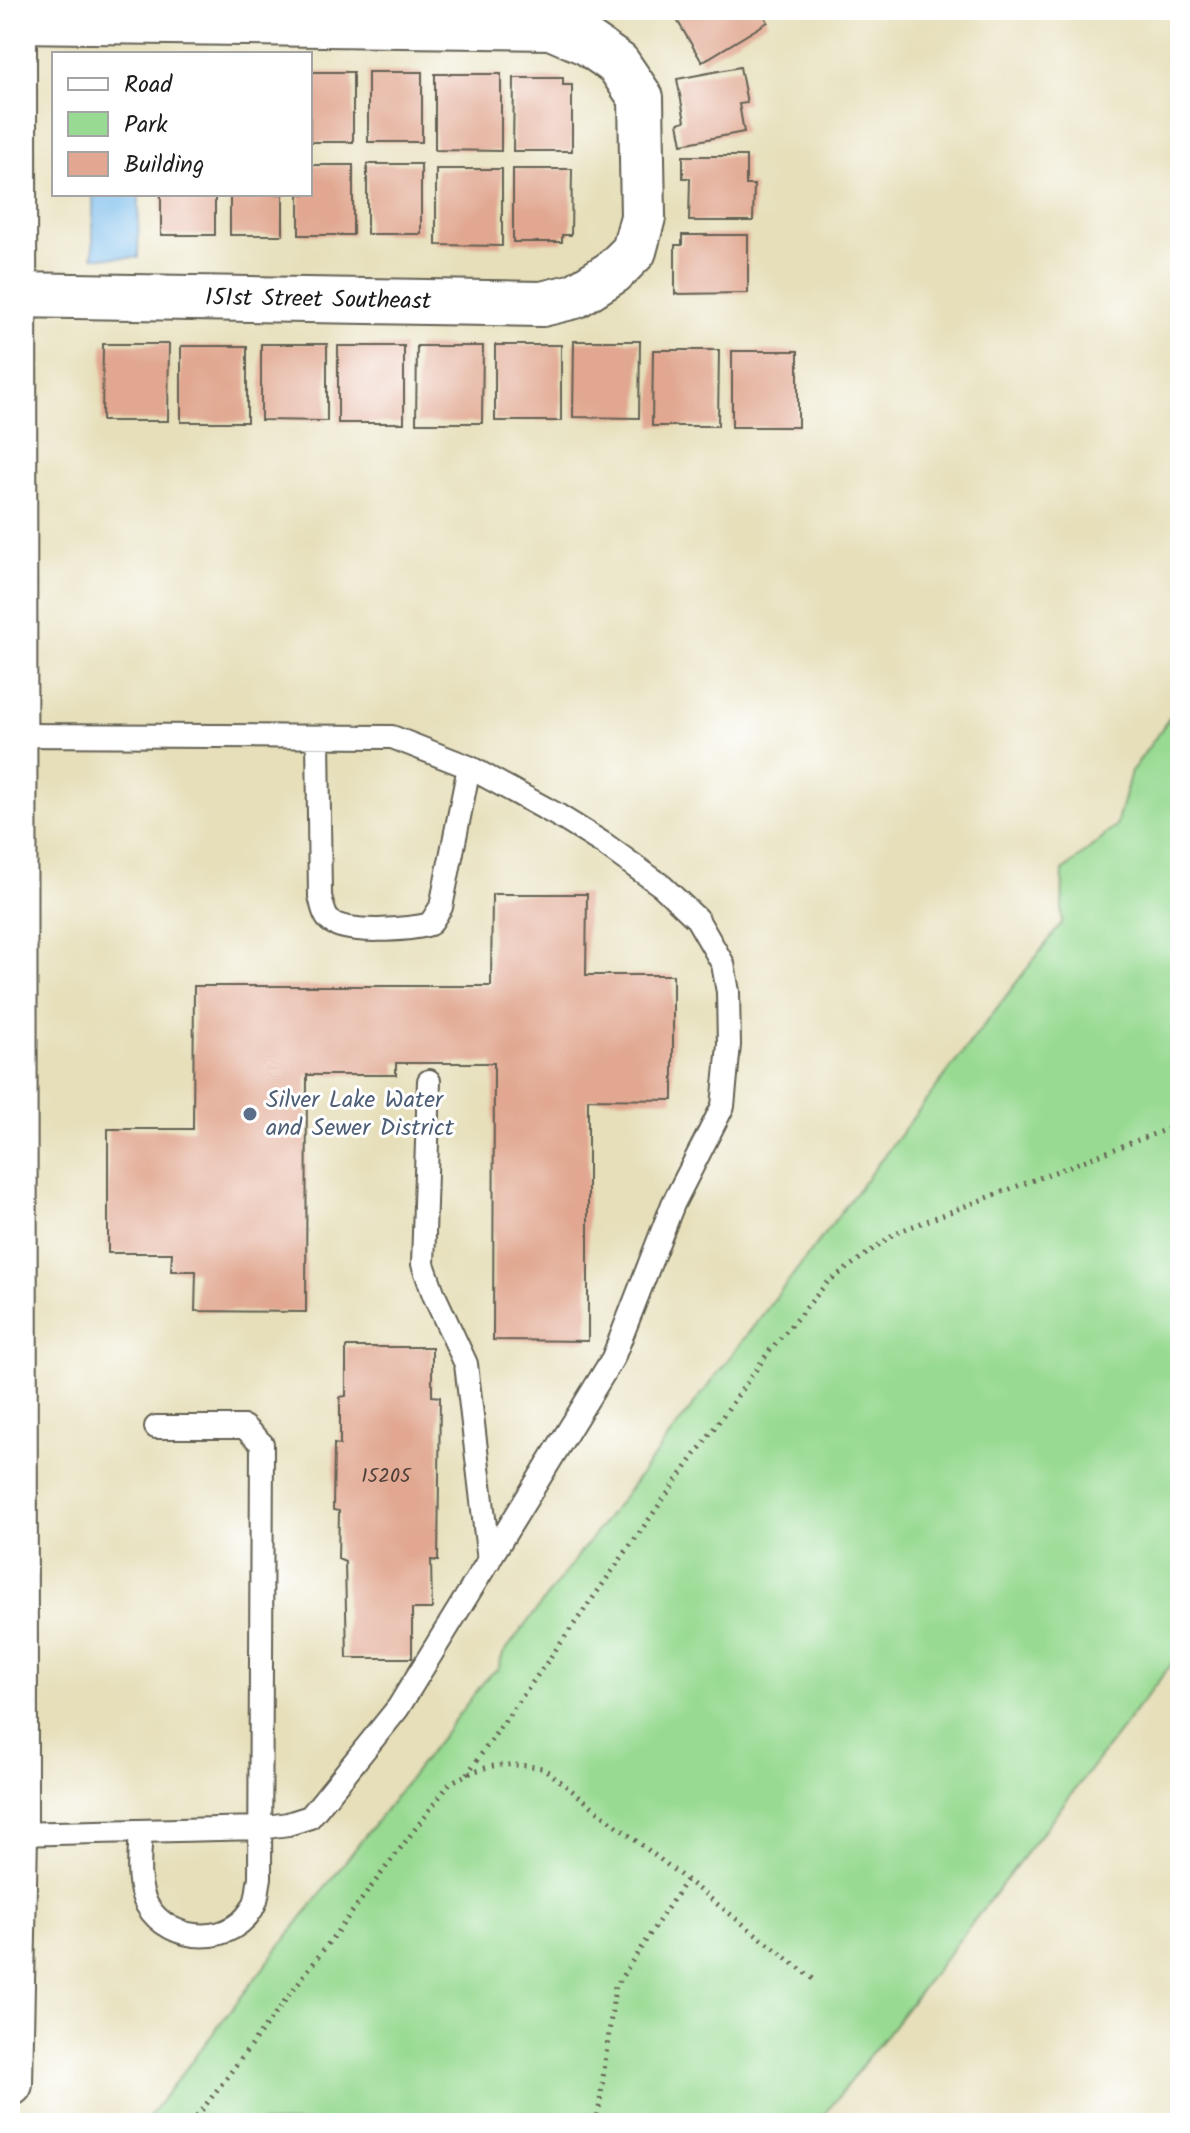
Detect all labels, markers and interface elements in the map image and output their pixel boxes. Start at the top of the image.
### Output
legend [52,52,312,196]
text: Road [124,66,173,105]
text: Park [124,106,168,145]
text: Building [124,146,204,185]
street label: 151st Street Southeast [204,279,432,321]
place label: Silver Lake Water and Sewer District [266,1081,455,1148]
marker: Silver Lake Water and Sewer District [241,1105,259,1123]
house number: 15205 [361,1461,412,1493]

